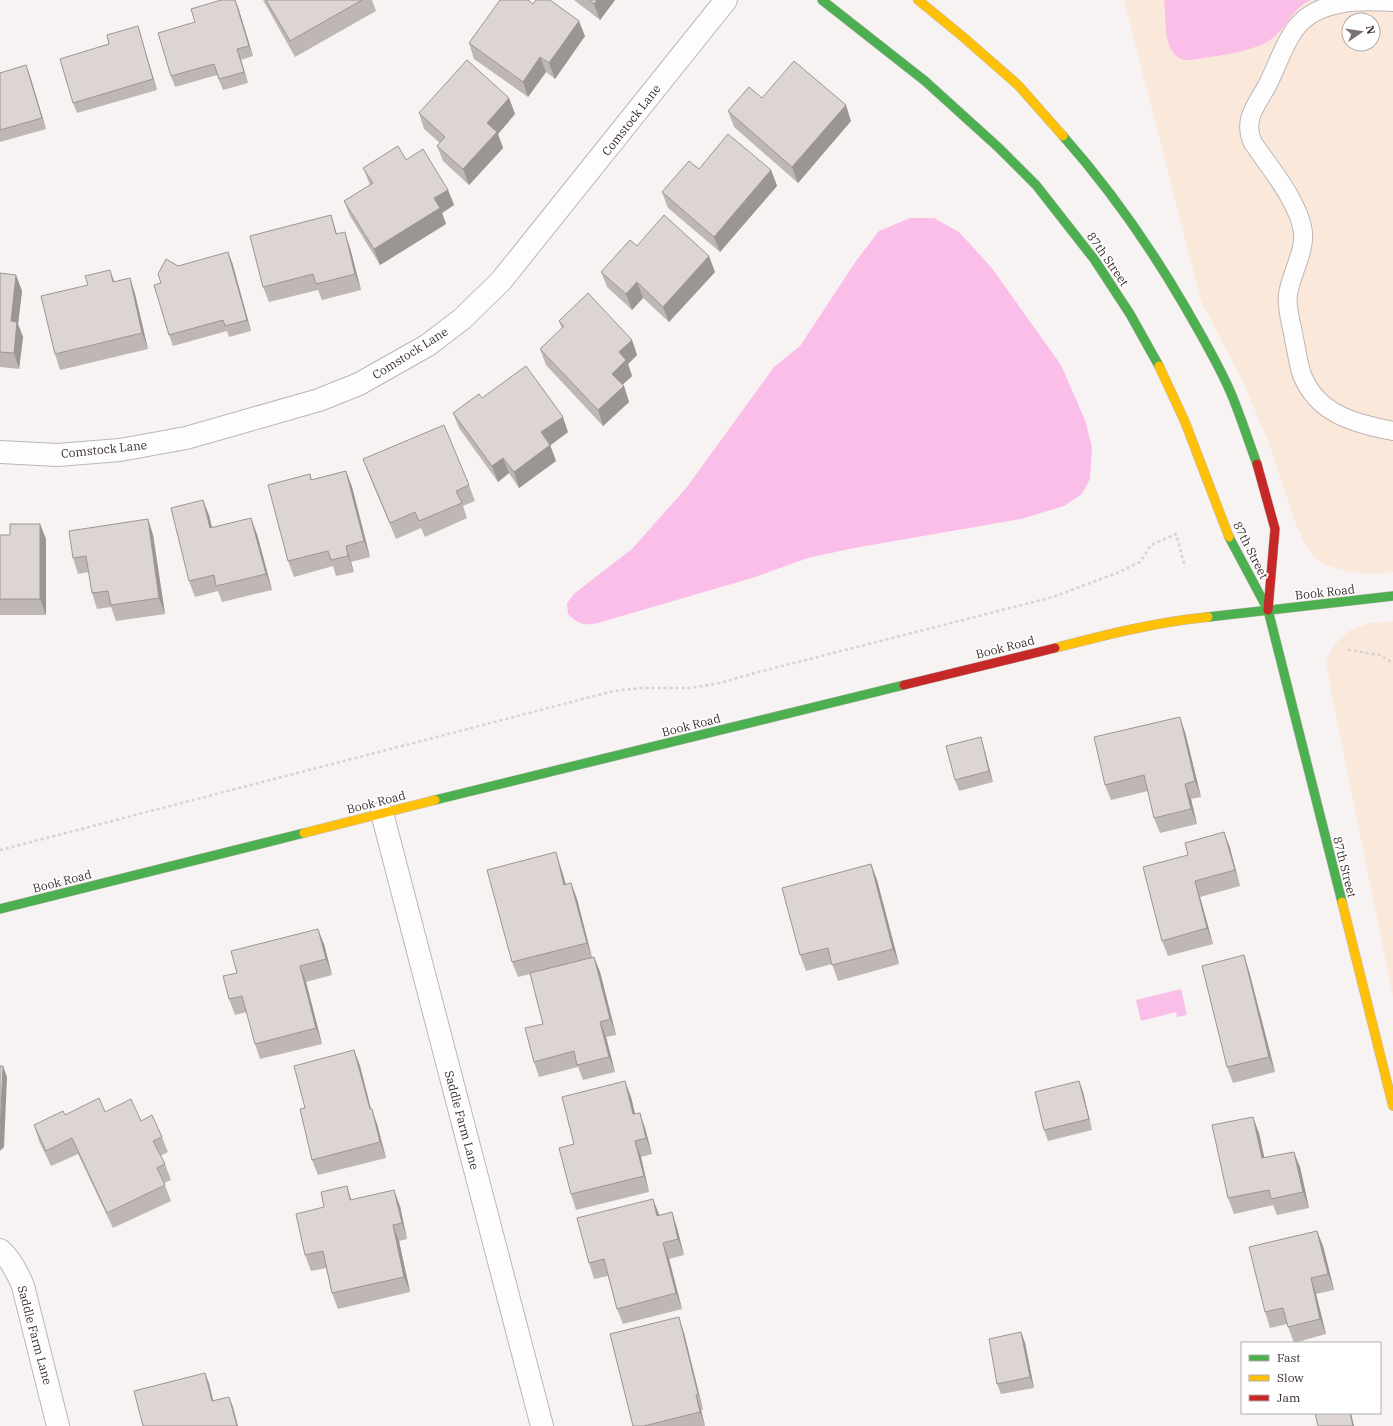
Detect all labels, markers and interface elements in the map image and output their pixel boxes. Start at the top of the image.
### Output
north arrow [1341,12,1381,52]
text: N [1363,24,1379,36]
street label: Comstock Lane [598,81,664,159]
street label: 87th Street [1084,229,1132,289]
street label: Comstock Lane [369,324,451,382]
street label: Comstock Lane [60,437,148,461]
street label: 87th Street [1230,519,1272,581]
street label: Book Road [1294,581,1356,603]
street label: Book Road [974,632,1036,662]
street label: Book Road [660,710,722,740]
street label: Book Road [345,787,407,817]
street label: 87th Street [1330,835,1360,899]
street label: Book Road [31,866,93,896]
street label: Saddle Farm Lane [442,1069,482,1171]
street label: Saddle Farm Lane [15,1284,55,1386]
legend [1241,1342,1381,1414]
text: Fast [1277,1350,1301,1365]
text: Slow [1277,1370,1304,1385]
text: Jam [1277,1390,1301,1405]

